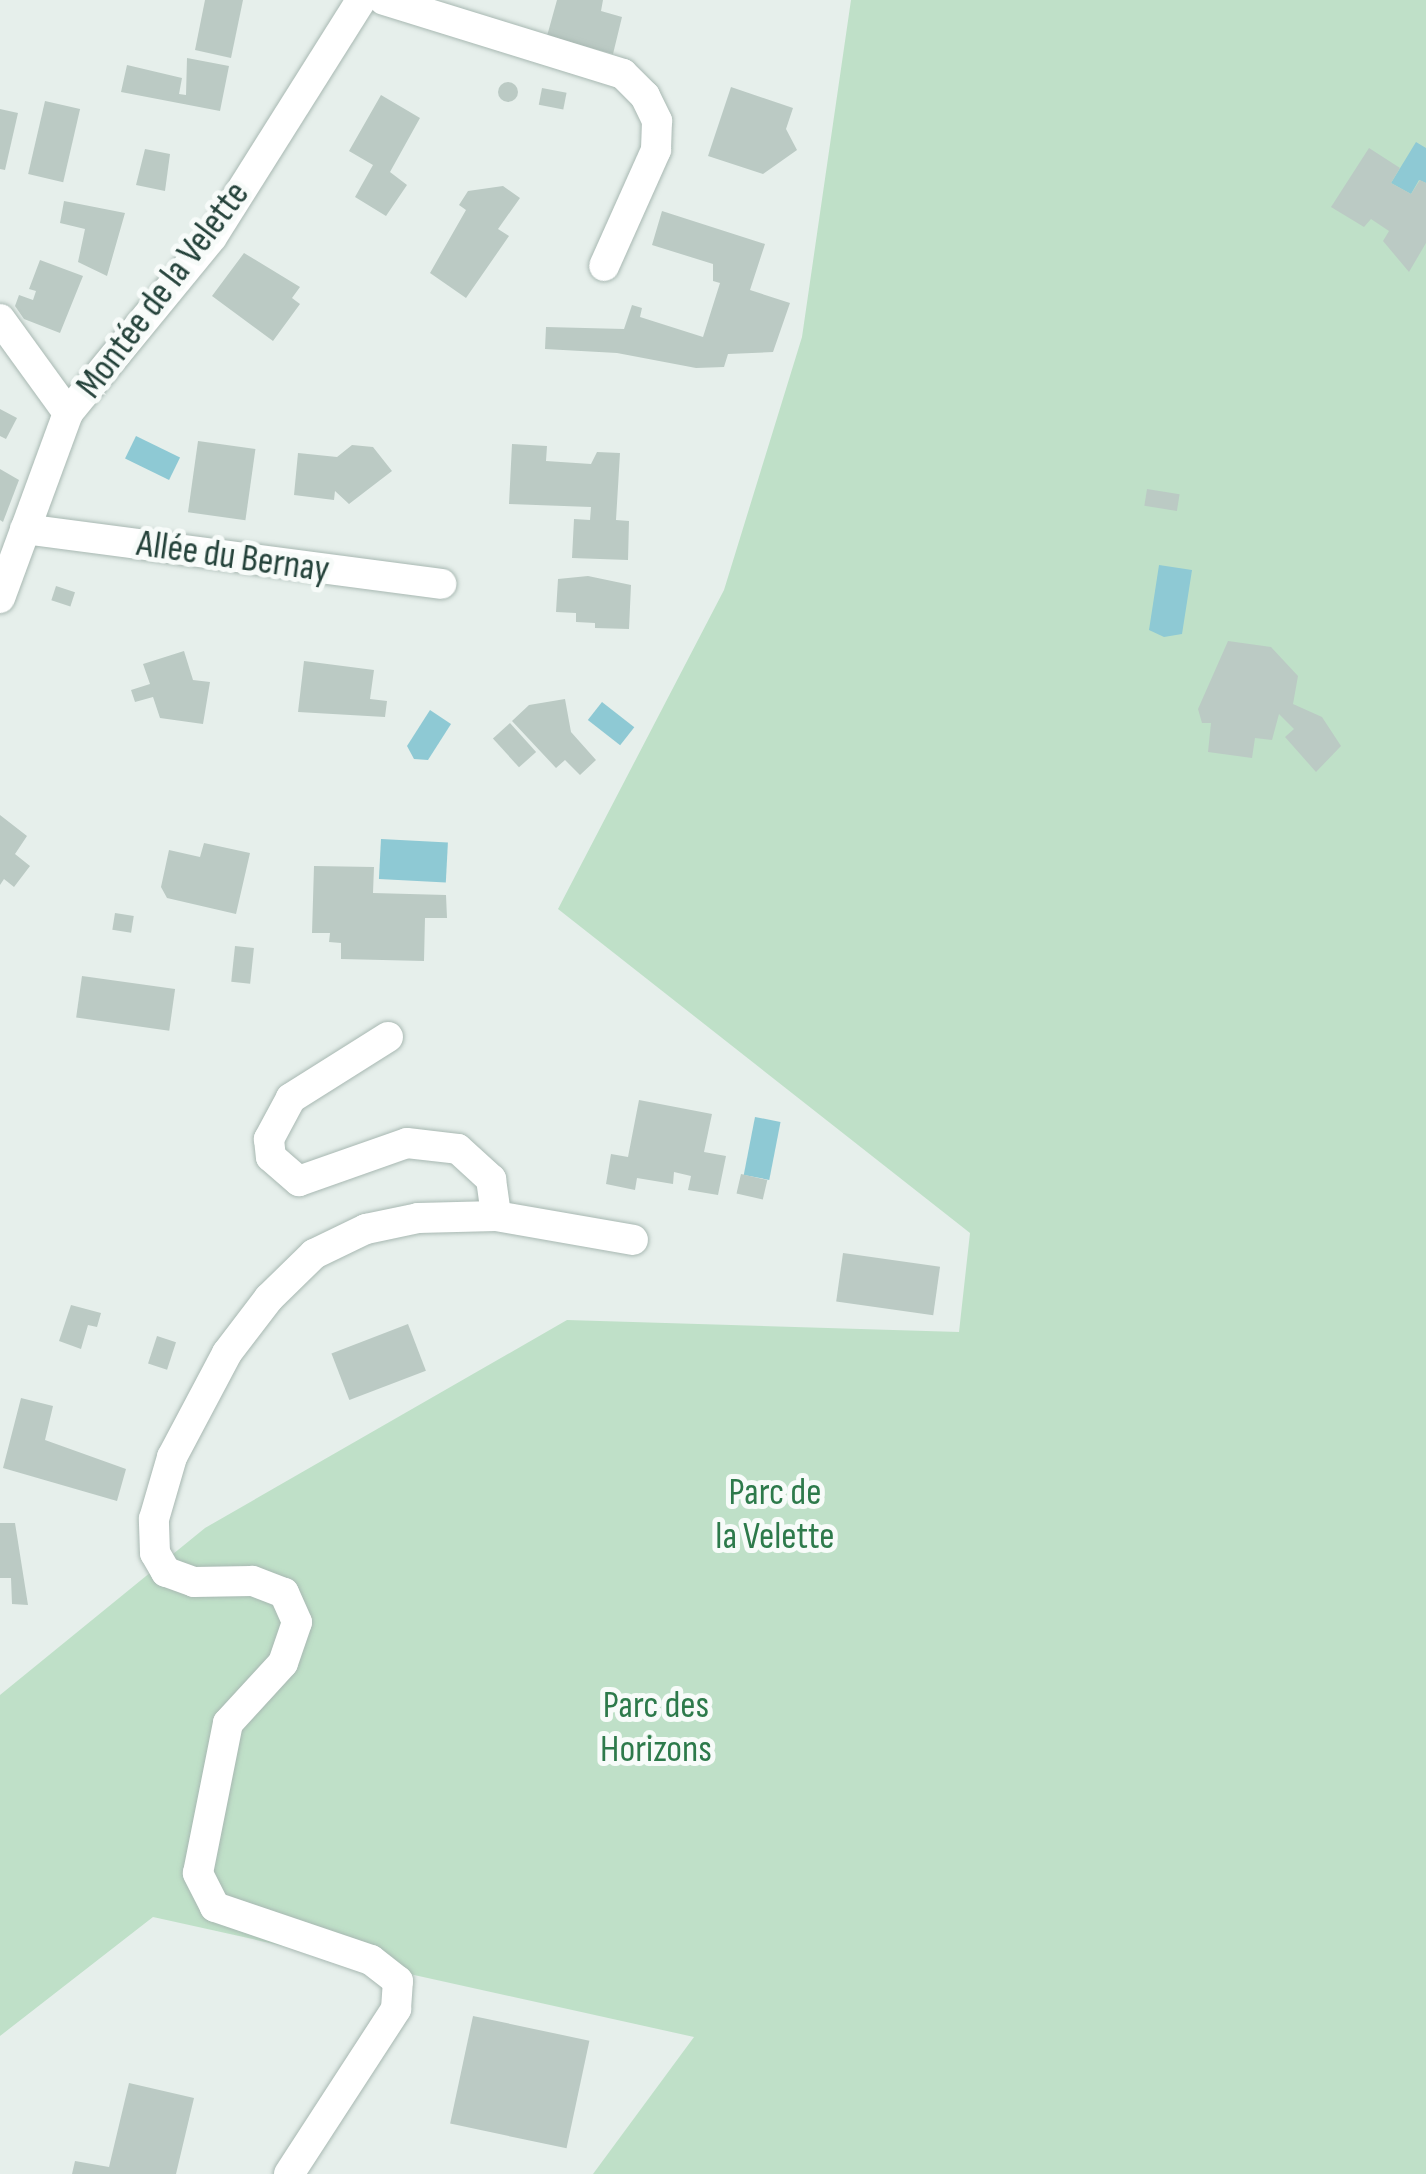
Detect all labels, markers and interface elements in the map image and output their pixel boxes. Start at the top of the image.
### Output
street label: Montée de la Velette [67,173,259,407]
street label: Allée du Bernay [134,521,332,593]
park label: Parc de la Velette [715,1470,835,1560]
park label: Parc des Horizons [600,1683,712,1772]

